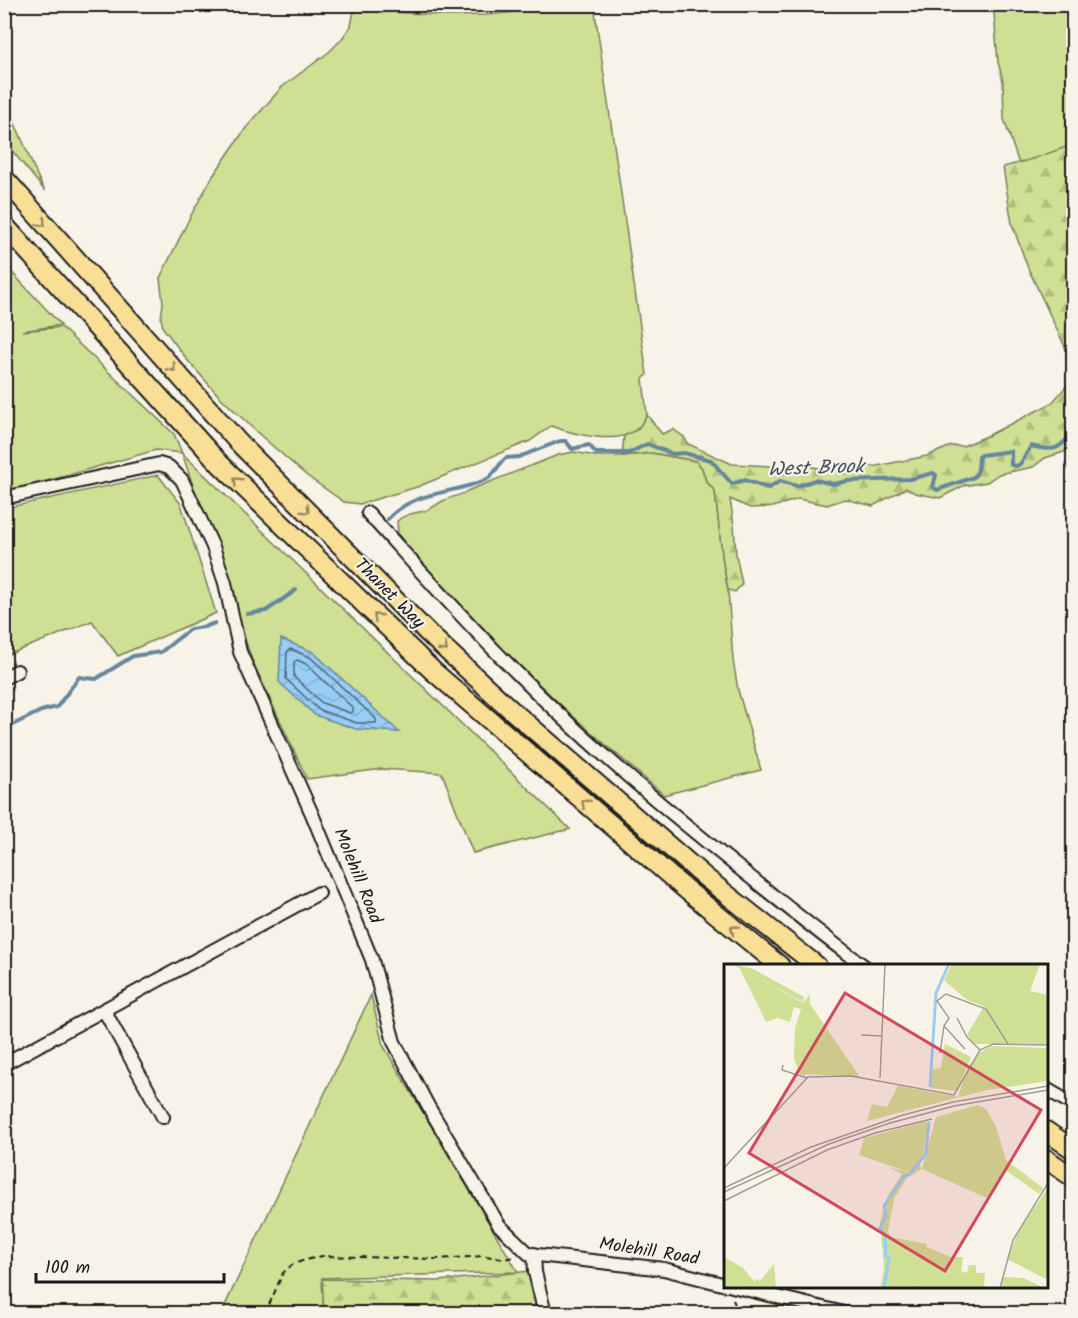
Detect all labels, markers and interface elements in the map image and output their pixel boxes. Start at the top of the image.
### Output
one-way arrow [35,216,46,227]
one-way arrow [165,361,176,372]
water label: West Brook [768,451,867,487]
one-way arrow [234,477,244,488]
one-way arrow [298,503,309,514]
street label: Thanet Way [347,552,432,637]
one-way arrow [374,613,385,624]
one-way arrow [437,641,448,652]
one-way arrow [581,799,592,810]
street label: Molehill Road [325,824,390,929]
one-way arrow [730,925,741,936]
inset map [724,964,1048,1288]
street label: Molehill Road [597,1230,702,1274]
scale bar [36,1246,224,1284]
text: 100 m [45,1254,90,1283]

